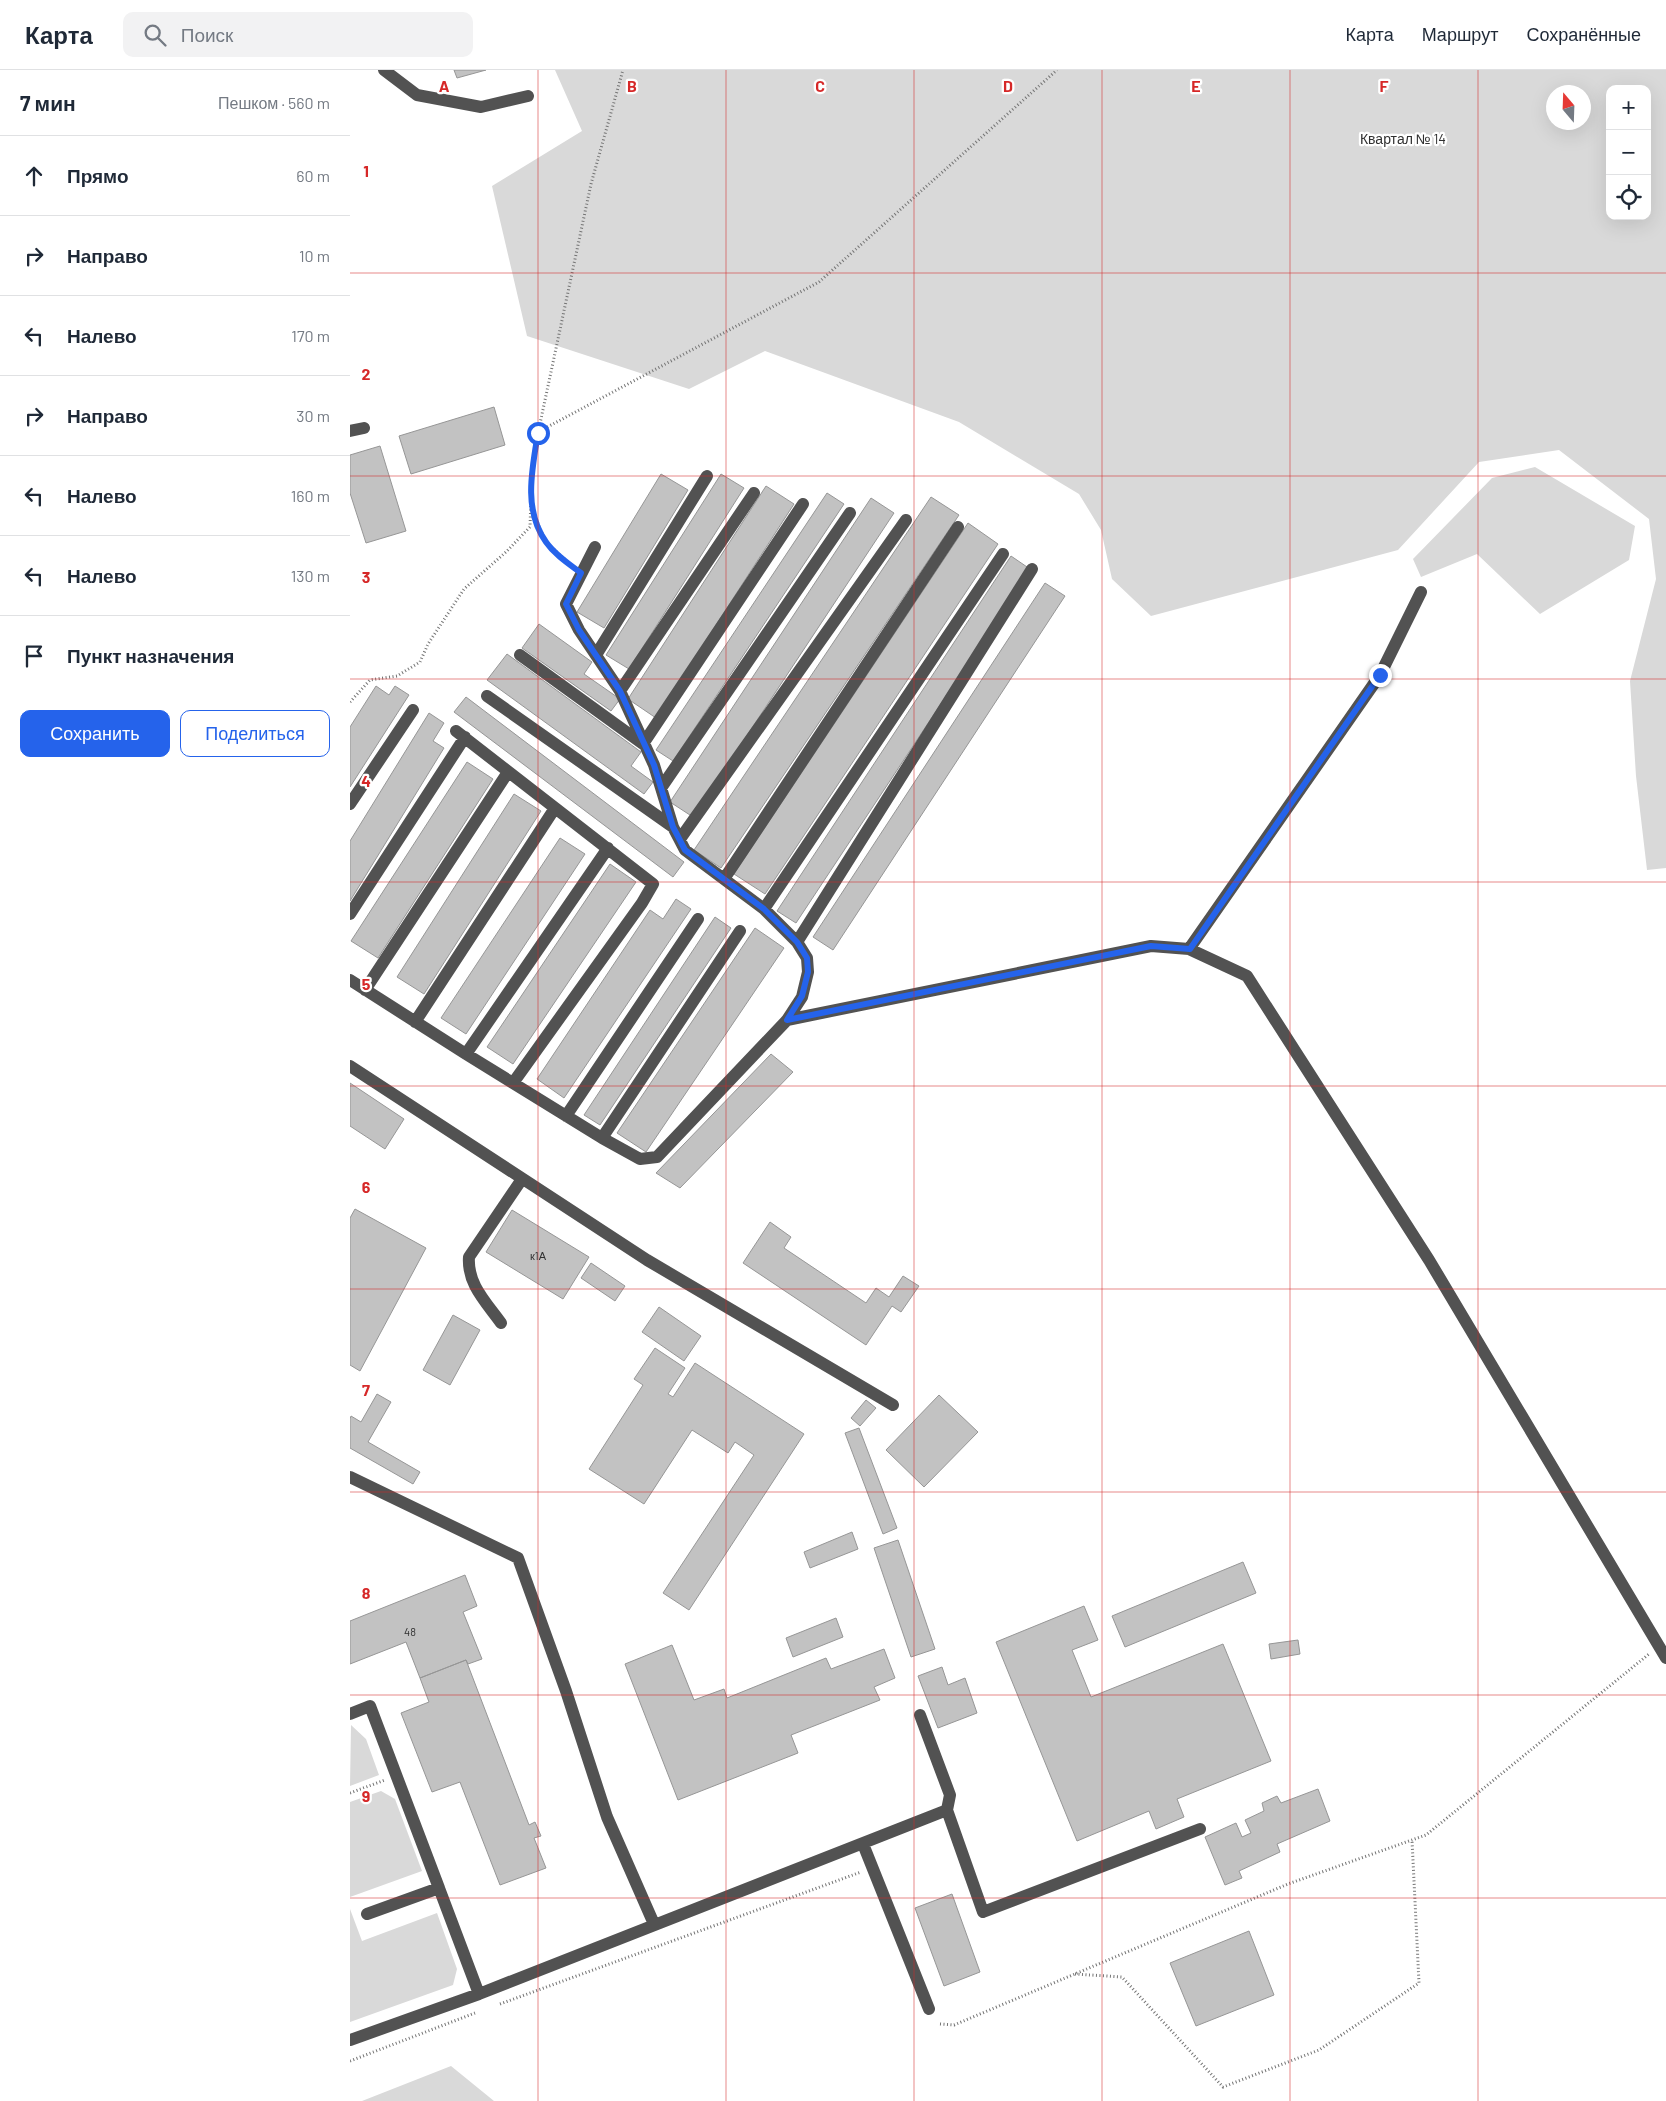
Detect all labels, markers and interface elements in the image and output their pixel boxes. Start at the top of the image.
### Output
search box [123,12,473,57]
text: Карта [25,20,93,49]
icon: search [141,21,169,49]
text: Поиск [181,23,233,46]
text: Карта [1346,23,1394,45]
text: Маршрут [1422,23,1498,45]
text: Сохранённые [1526,23,1641,45]
text: A [439,76,450,95]
text: B [627,76,637,95]
text: C [815,76,825,95]
text: D [1003,76,1013,95]
text: E [1191,76,1201,95]
text: F [1380,76,1389,95]
north arrow [1546,85,1591,130]
map controls [1606,85,1651,220]
button: + [1606,85,1651,130]
text: 7 мин [20,90,76,115]
text: Пешком · 560 m [218,93,330,112]
park label: Квартал № 14 [1360,130,1446,147]
button: − [1606,130,1651,175]
text: 1 [363,161,369,180]
icon: ahead [20,162,48,190]
text: Прямо [67,164,129,187]
text: 60 m [296,166,330,185]
button: locate [1606,175,1651,220]
icon: right [20,242,48,270]
text: Направо [67,244,148,267]
text: 10 m [299,246,330,265]
icon: left [20,322,48,350]
text: Налево [67,324,137,347]
text: 170 m [291,326,330,345]
text: 2 [362,364,371,383]
icon: right [20,402,48,430]
text: Направо [67,404,148,427]
text: 30 m [296,406,330,425]
route start [527,422,550,445]
icon: left [20,482,48,510]
text: Налево [67,484,137,507]
text: 160 m [291,486,330,505]
icon: left [20,562,48,590]
text: Налево [67,564,137,587]
text: 130 m [291,566,330,585]
text: 3 [362,567,370,586]
icon: arrive [20,642,48,670]
text: Пункт назначения [67,644,234,667]
route end [1369,664,1392,687]
button: Сохранить [20,710,170,757]
button: Поделиться [180,710,330,757]
text: 4 [361,771,371,790]
text: 5 [362,974,371,993]
text: 6 [362,1177,371,1196]
house number: к1А [530,1249,547,1262]
text: 7 [362,1380,370,1399]
text: 8 [362,1583,371,1602]
house number: 48 [404,1625,416,1638]
text: 9 [362,1786,370,1805]

